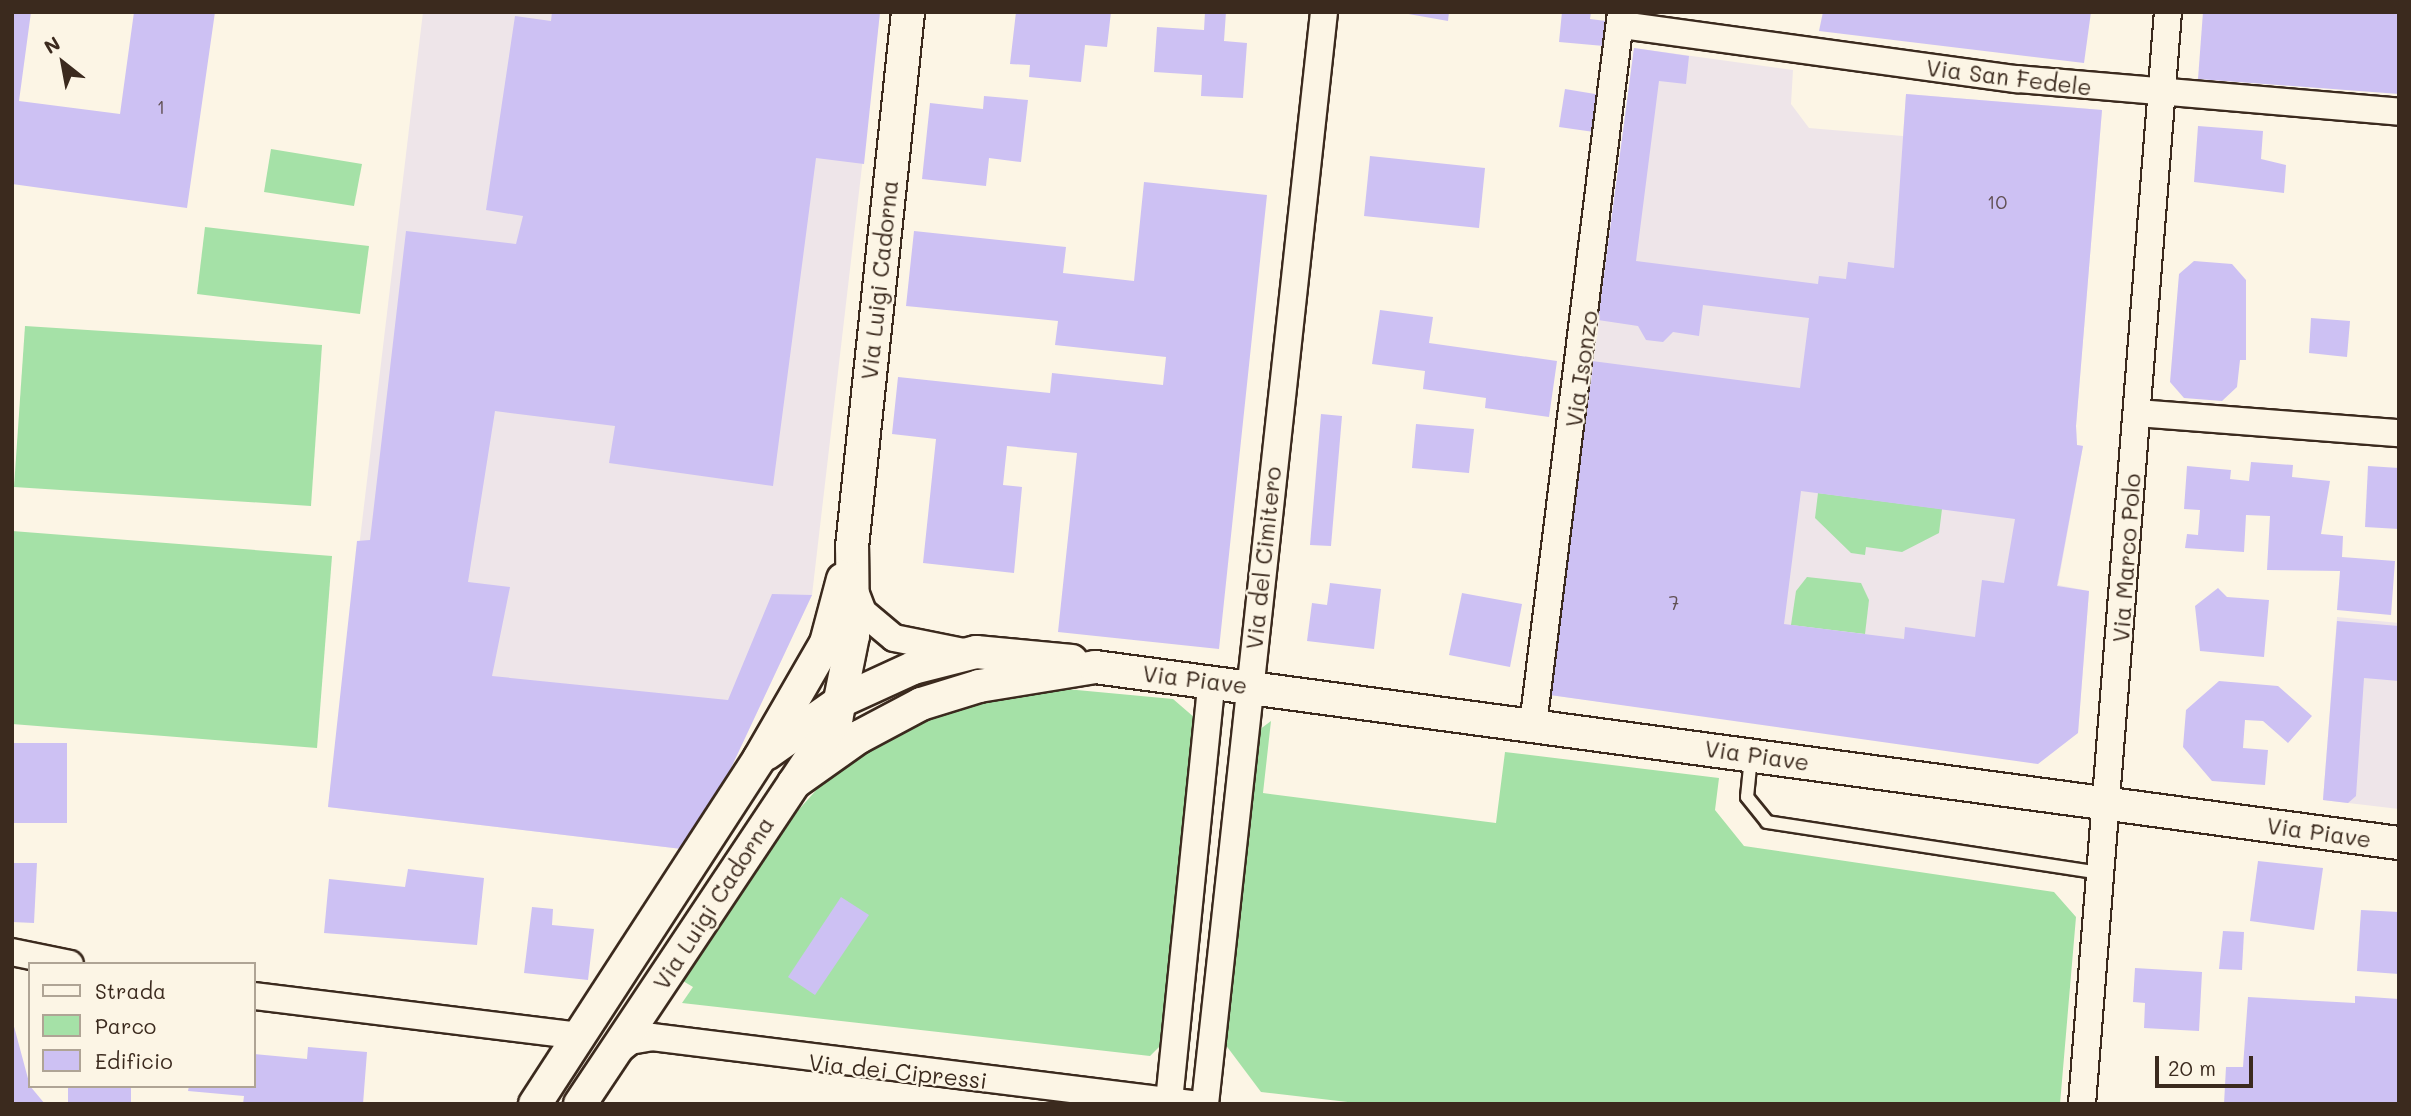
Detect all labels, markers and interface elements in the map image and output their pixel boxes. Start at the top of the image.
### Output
north arrow [28,28,98,98]
text: N [39,30,65,59]
street label: Via San Fedele [1925,53,2093,101]
house number: 1 [157,96,165,118]
street label: Via Luigi Cadorna [855,179,903,381]
house number: 10 [1987,191,2007,213]
street label: Via Isonzo [1559,309,1603,429]
street label: Via del Cimitero [1240,465,1286,651]
street label: Via Marco Polo [2106,473,2146,643]
house number: 7 [1669,592,1679,614]
street label: Via Piave [1141,659,1249,699]
street label: Via Piave [1703,734,1811,776]
street label: Via Luigi Cadorna [647,811,779,995]
street label: Via Piave [2265,811,2373,853]
legend [28,962,256,1088]
text: Strada [95,977,166,1004]
text: Parco [95,1012,156,1039]
scale bar [2159,1042,2257,1086]
text: Edificio [95,1047,173,1074]
street label: Via dei Cipressi [807,1048,989,1094]
text: 20 m [2168,1054,2216,1081]

